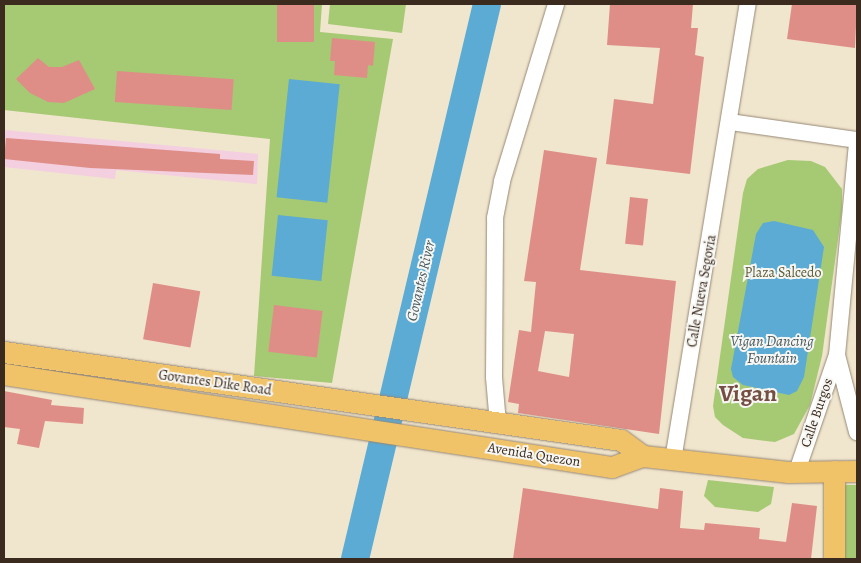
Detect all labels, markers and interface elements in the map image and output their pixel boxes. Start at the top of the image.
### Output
street label: Calle Nueva Segovia [684,233,720,349]
water label: Govantes River [403,239,439,323]
park label: Plaza Salcedo [745,265,821,281]
water label: Vigan Dancing Fountain [730,332,814,367]
street label: Govantes Dike Road [157,367,273,399]
street label: Calle Burgos [797,376,837,450]
district label: Vigan [719,380,777,408]
street label: Avenida Quezon [487,439,581,471]

